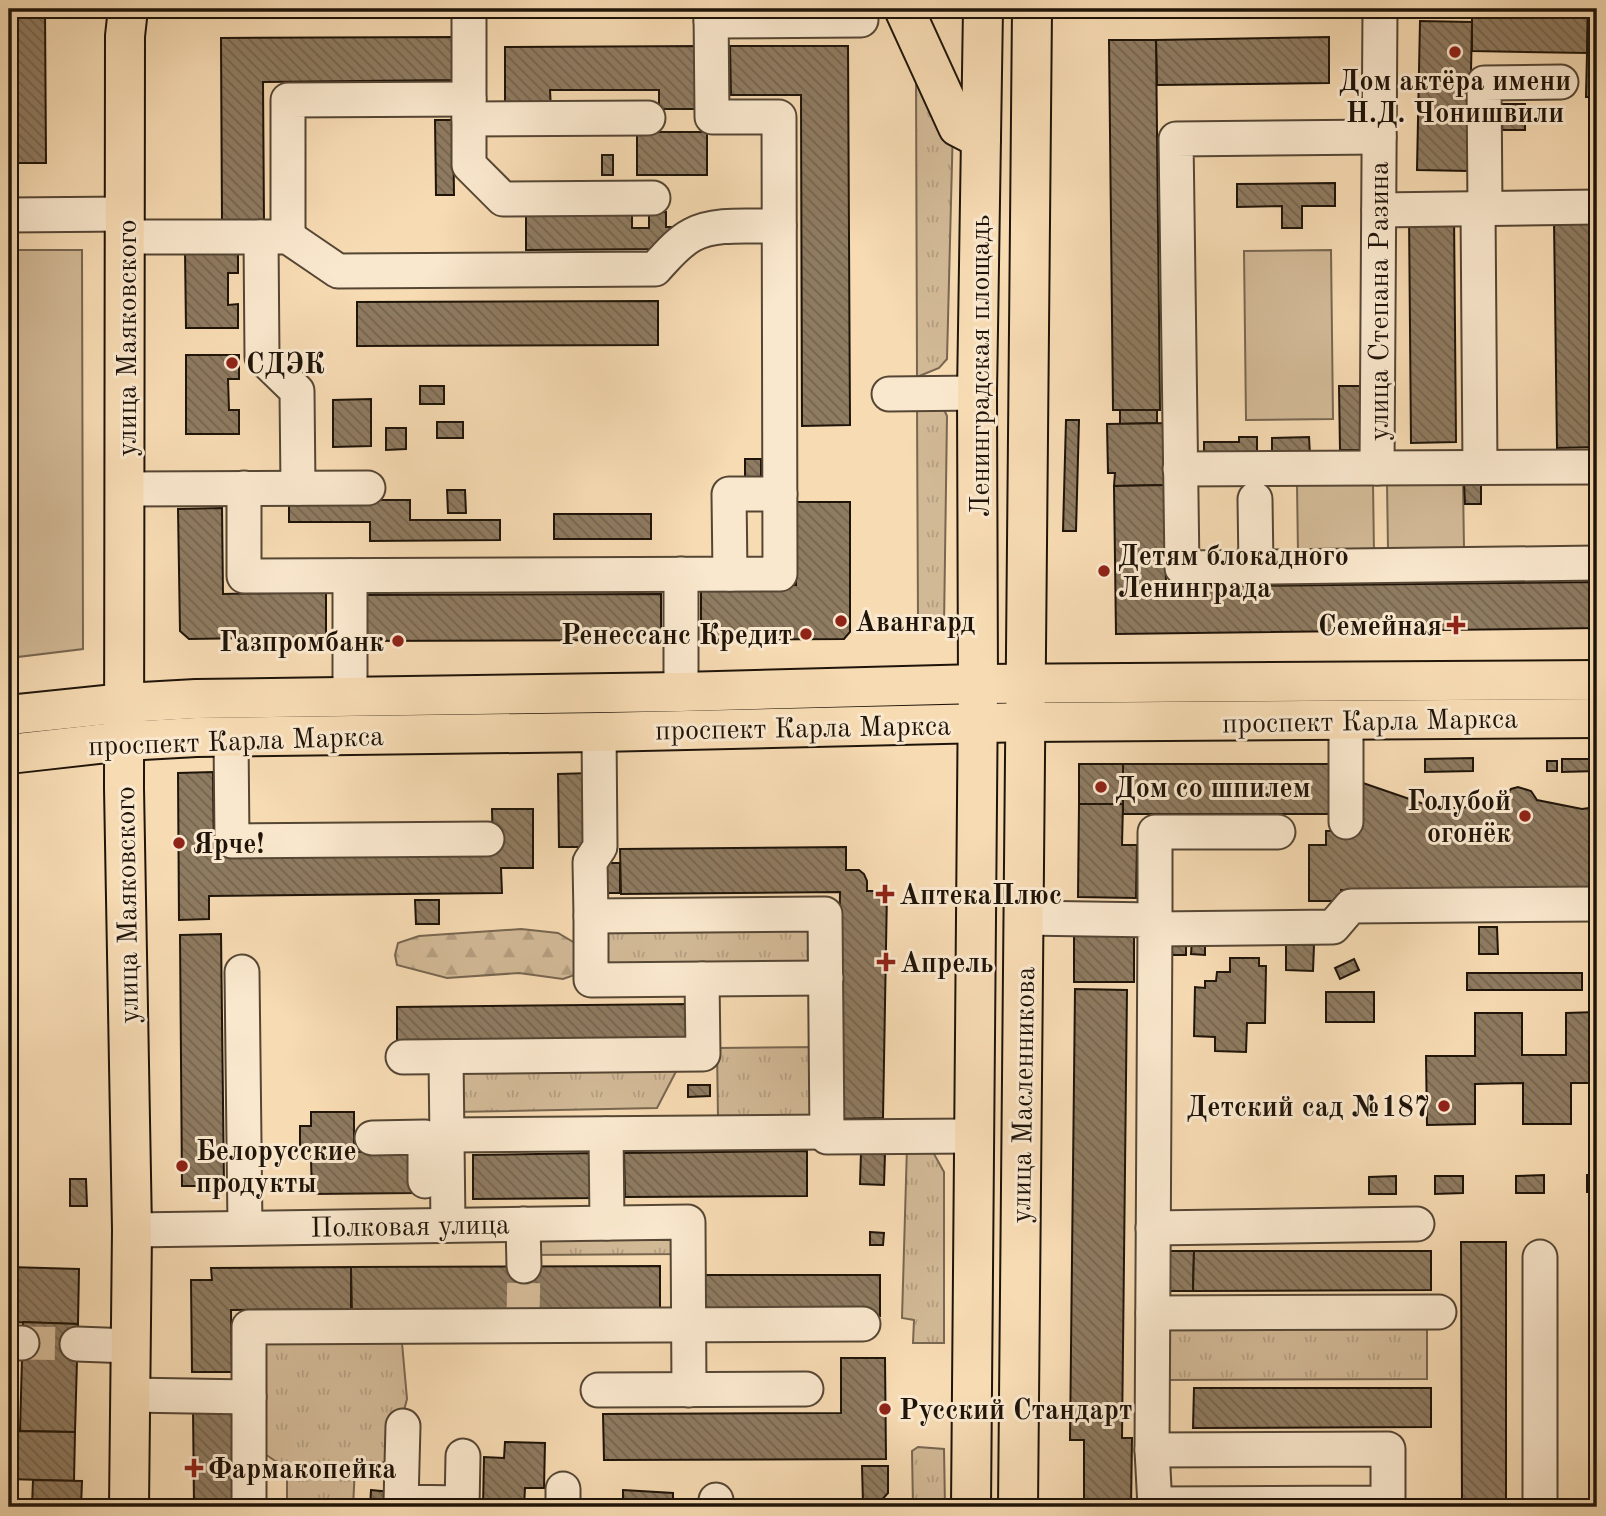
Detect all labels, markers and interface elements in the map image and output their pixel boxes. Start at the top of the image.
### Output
marker: Дом актёра имени Н.Д. Чонишвили [1447,44,1463,60]
place label: Дом актёра имени Н.Д. Чонишвили [1339,69,1571,129]
street label: улица Степана Разина [1367,161,1395,441]
street label: Ленинградская площадь [968,215,996,517]
street label: улица Маяковского [115,219,143,457]
place label: СДЭК [246,351,325,380]
marker: СДЭК [224,355,240,371]
place label: Детям блокадного Ленинграда [1118,544,1349,604]
marker: Детям блокадного Ленинграда [1096,563,1112,579]
place label: Авангард [855,610,975,638]
marker: Авангард [833,613,849,629]
place label: Семейная [1318,613,1442,642]
marker: Семейная [1448,617,1464,633]
place label: Ренессанс Кредит [561,622,792,651]
marker: Ренессанс Кредит [798,626,814,642]
place label: Газпромбанк [219,630,384,658]
marker: Газпромбанк [390,633,406,649]
street label: проспект Карла Маркса [1222,706,1518,740]
street label: проспект Карла Маркса [655,713,951,747]
street label: проспект Карла Маркса [88,724,385,762]
place label: Дом со шпилем [1115,776,1311,804]
marker: Дом со шпилем [1093,779,1109,795]
street label: улица Маяковского [113,786,145,1024]
place label: Голубой огонёк [1407,789,1511,849]
marker: Голубой огонёк [1517,808,1533,824]
place label: Ярче! [193,832,264,860]
marker: Ярче! [171,835,187,851]
place label: АптекаПлюс [899,883,1062,911]
marker: АптекаПлюс [877,886,893,902]
place label: Апрель [900,951,994,979]
marker: Апрель [878,954,894,970]
street label: улица Масленникова [1009,966,1041,1224]
place label: Детский сад №187 [1187,1094,1430,1123]
marker: Детский сад №187 [1436,1098,1452,1114]
place label: Белорусские продукты [196,1139,357,1199]
marker: Белорусские продукты [174,1158,190,1174]
street label: Полковая улица [310,1212,510,1244]
place label: Русский Стандарт [899,1397,1133,1426]
marker: Русский Стандарт [877,1401,893,1417]
place label: Фармакопейка [208,1457,396,1485]
marker: Фармакопейка [186,1460,202,1476]

